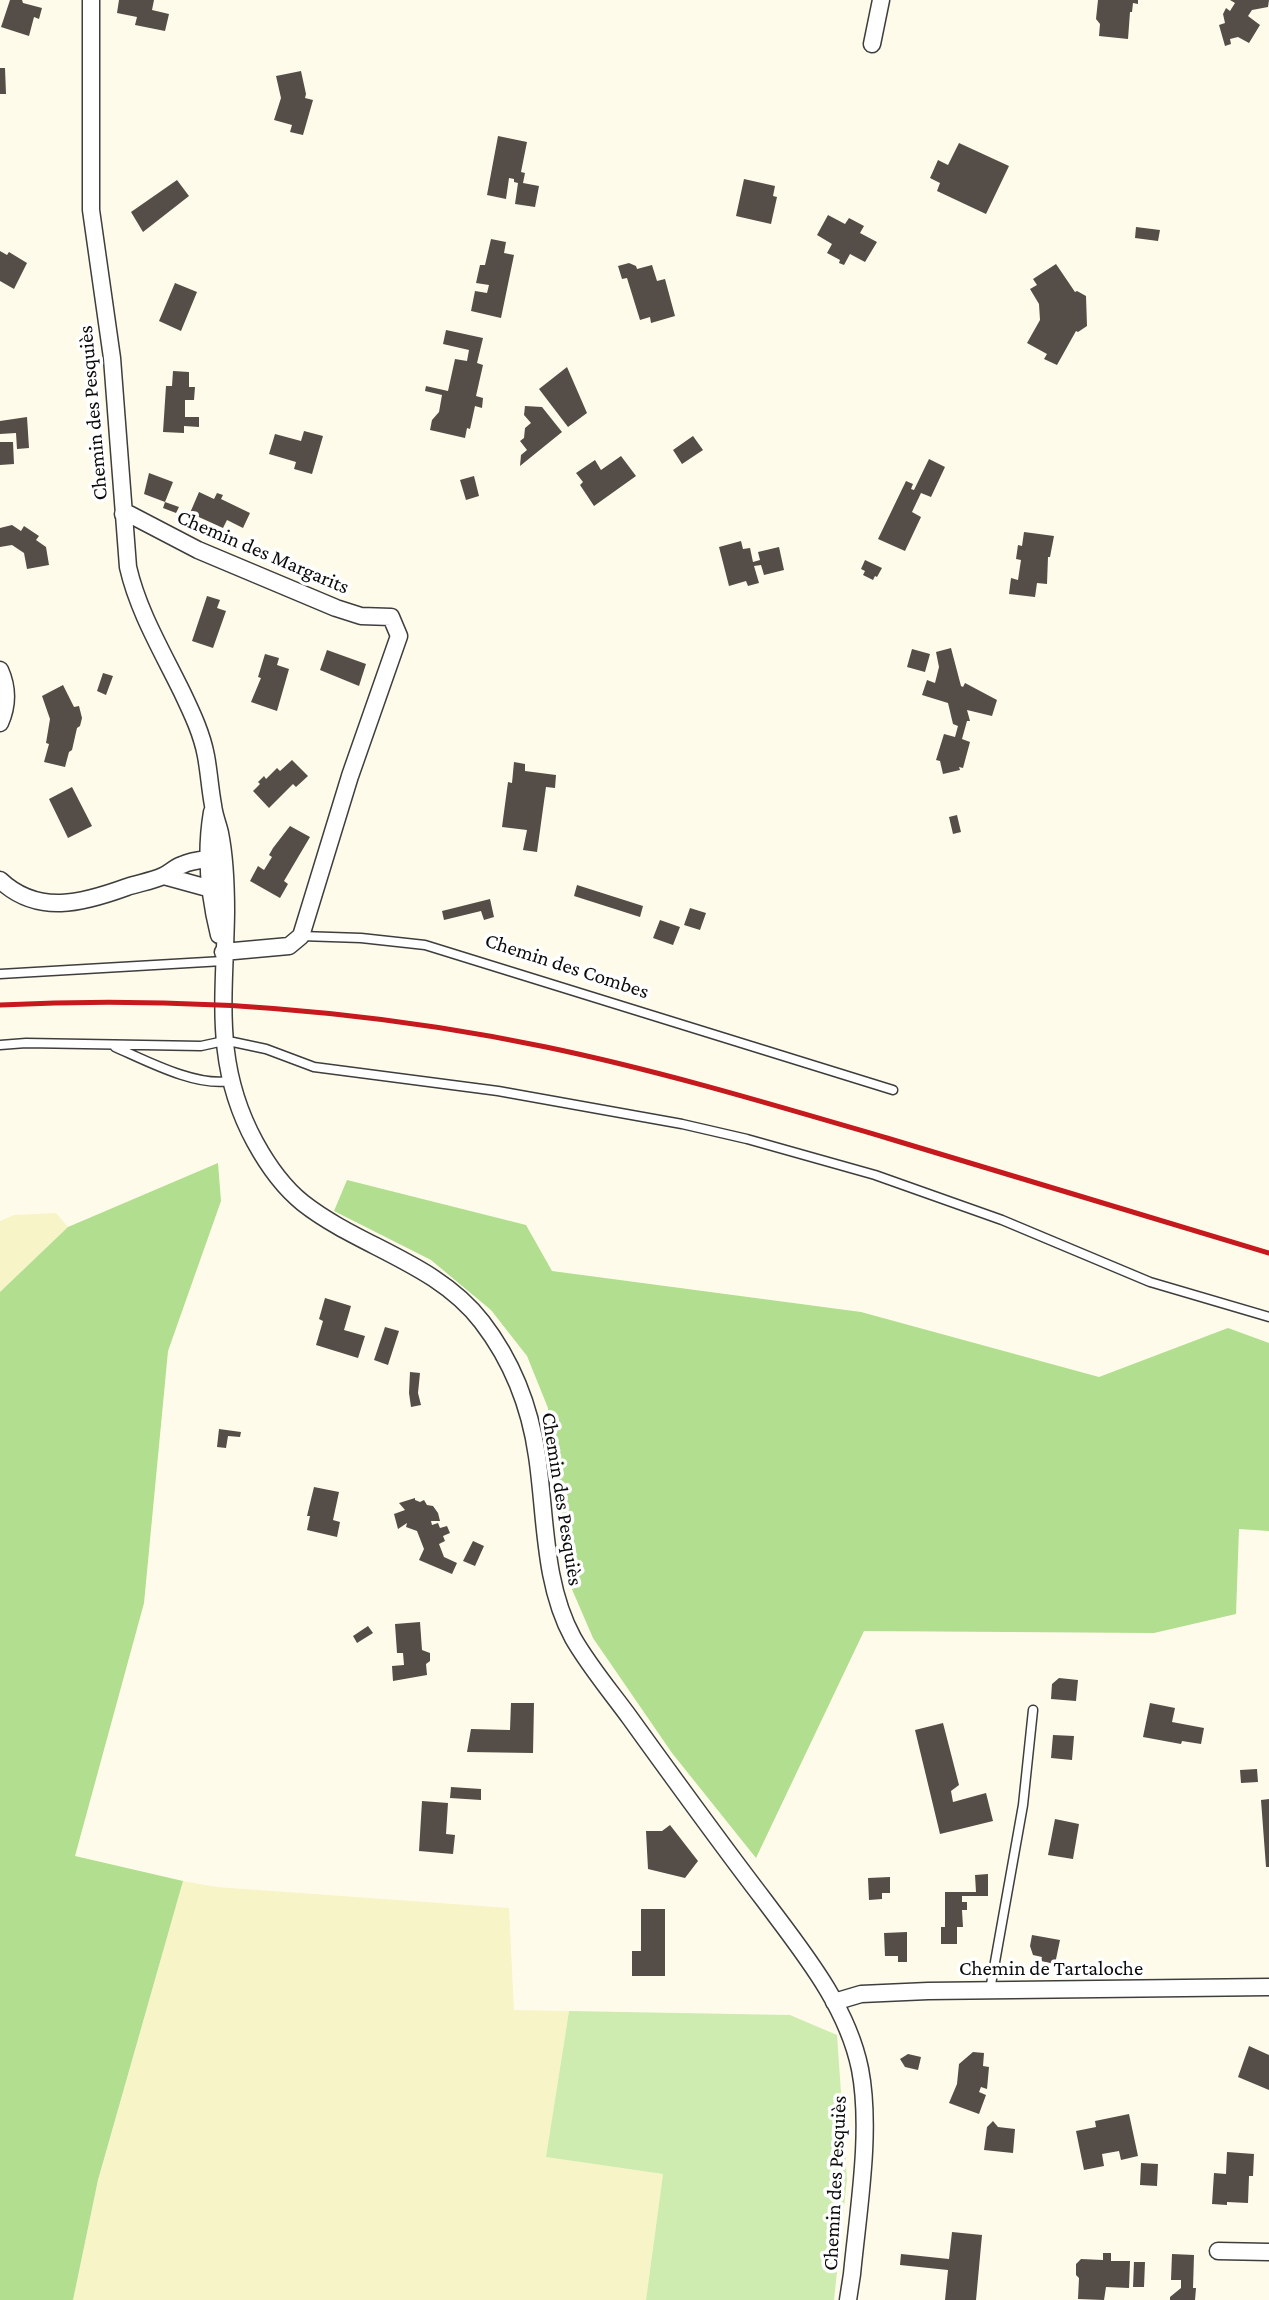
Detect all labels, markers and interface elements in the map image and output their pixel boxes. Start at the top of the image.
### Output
street label: Chemin des Pesquiès [73,325,113,501]
street label: Chemin des Margarits [173,504,353,600]
street label: Chemin des Combes [482,928,652,1004]
street label: Chemin des Pesquiès [536,1410,588,1588]
street label: Chemin de Tartaloche [959,1956,1143,1982]
street label: Chemin des Pesquiès [818,2095,852,2271]

